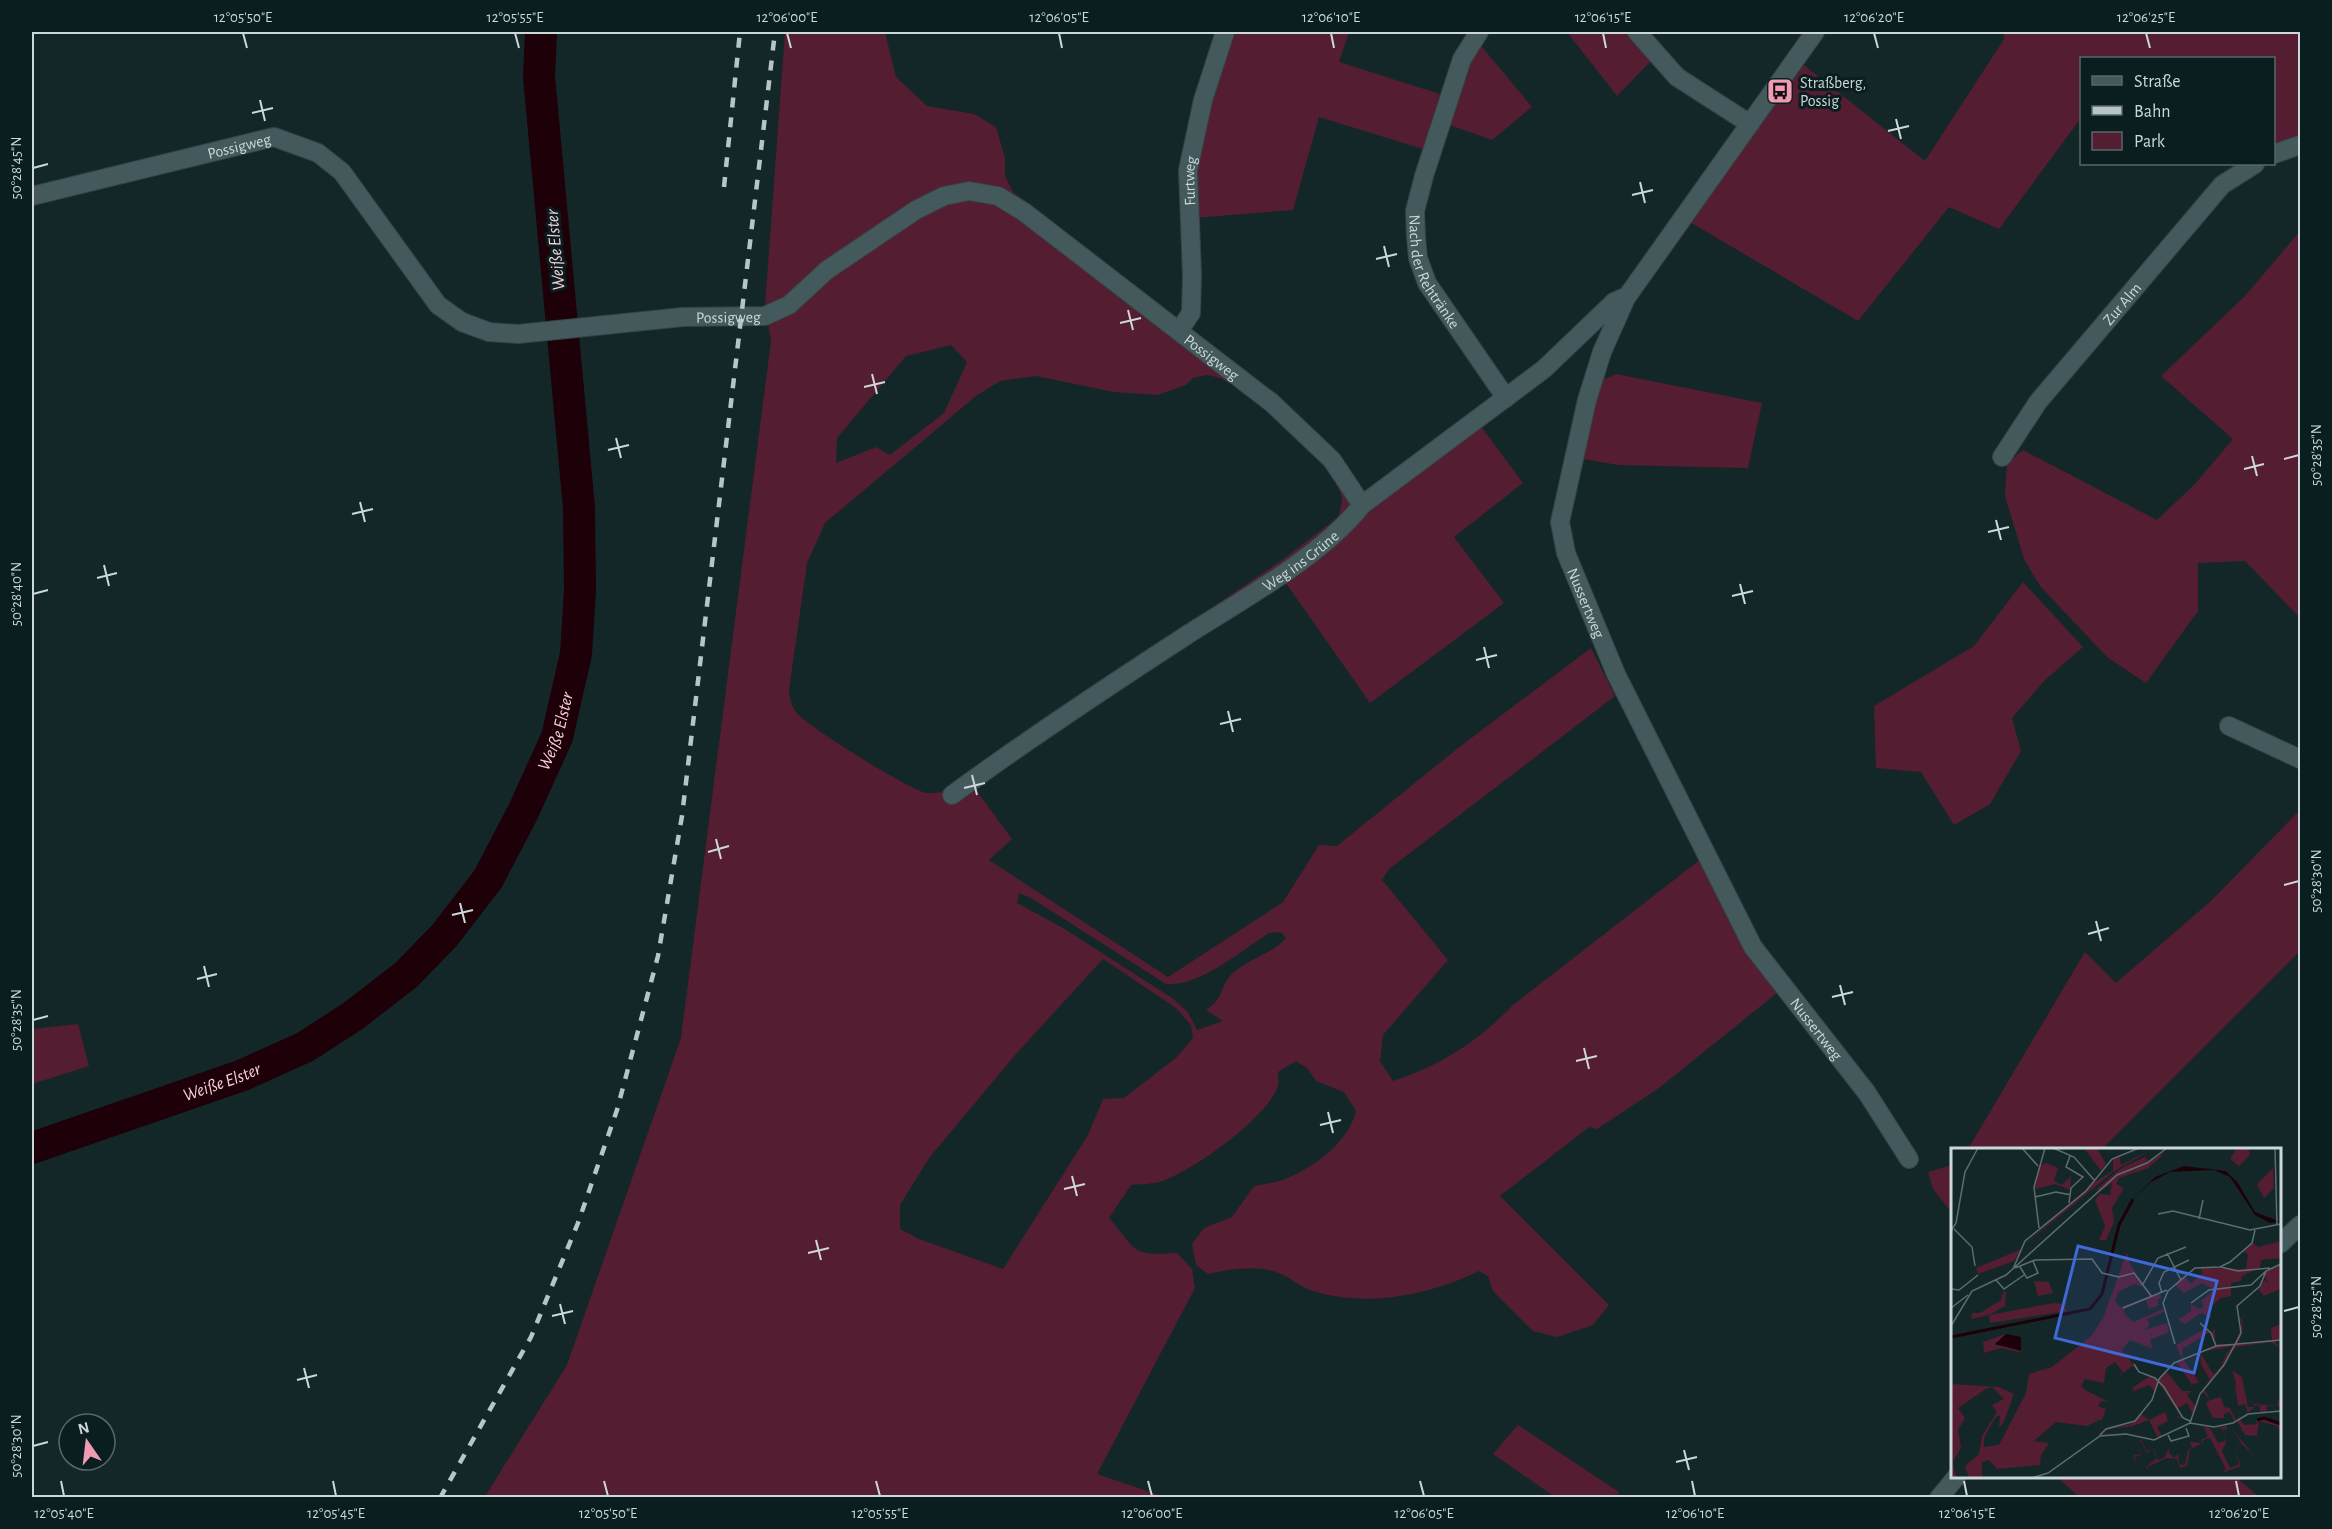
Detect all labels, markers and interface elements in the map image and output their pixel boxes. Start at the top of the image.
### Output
text: 12°05'50"E [214,10,272,25]
text: 12°05'55"E [486,10,544,25]
text: 12°06'00"E [756,10,818,25]
text: 12°06'05"E [1029,10,1089,25]
text: 12°06'10"E [1302,10,1360,25]
text: 12°06'15"E [1575,10,1631,25]
text: 12°06'20"E [1844,10,1904,25]
text: 12°06'25"E [2117,10,2175,25]
legend [2080,57,2275,165]
text: Straße [2134,73,2180,91]
place label: Straßberg, Possig [1800,75,1866,109]
bus stop icon: Straßberg, Possig [1765,76,1795,106]
text: Bahn [2134,103,2170,121]
street label: Possigweg [206,131,273,162]
text: Park [2134,133,2166,151]
text: 50°28'45"N [9,137,24,199]
street label: Furtweg [1181,154,1200,206]
water label: Weiße Elster [543,208,568,291]
street label: Nach der Rehtränke [1406,214,1463,331]
street label: Zur Alm [2100,280,2145,328]
street label: Possigweg [696,309,761,326]
street label: Possigweg [1181,331,1242,384]
text: 50°28'35"N [2309,424,2324,486]
street label: Weg ins Grüne [1260,528,1342,594]
text: 50°28'40"N [9,562,24,626]
street label: Nussertweg [1564,566,1607,641]
water label: Weiße Elster [535,689,577,773]
text: 50°28'30"N [2309,849,2324,913]
text: 50°28'35"N [9,989,24,1051]
street label: Nussertweg [1787,995,1845,1063]
water label: Weiße Elster [181,1060,265,1105]
inset map [1951,1148,2281,1478]
text: 50°28'25"N [2309,1276,2324,1338]
north arrow [57,1412,117,1472]
text: 50°28'30"N [9,1414,24,1478]
text: N [76,1419,91,1438]
text: 12°05'40"E [34,1506,94,1521]
text: 12°05'45"E [307,1506,365,1521]
text: 12°05'50"E [579,1506,637,1521]
text: 12°05'55"E [851,1506,909,1521]
text: 12°06'00"E [1121,1506,1183,1521]
text: 12°06'05"E [1394,1506,1454,1521]
text: 12°06'10"E [1666,1506,1724,1521]
text: 12°06'15"E [1939,1506,1995,1521]
text: 12°06'20"E [2209,1506,2269,1521]

